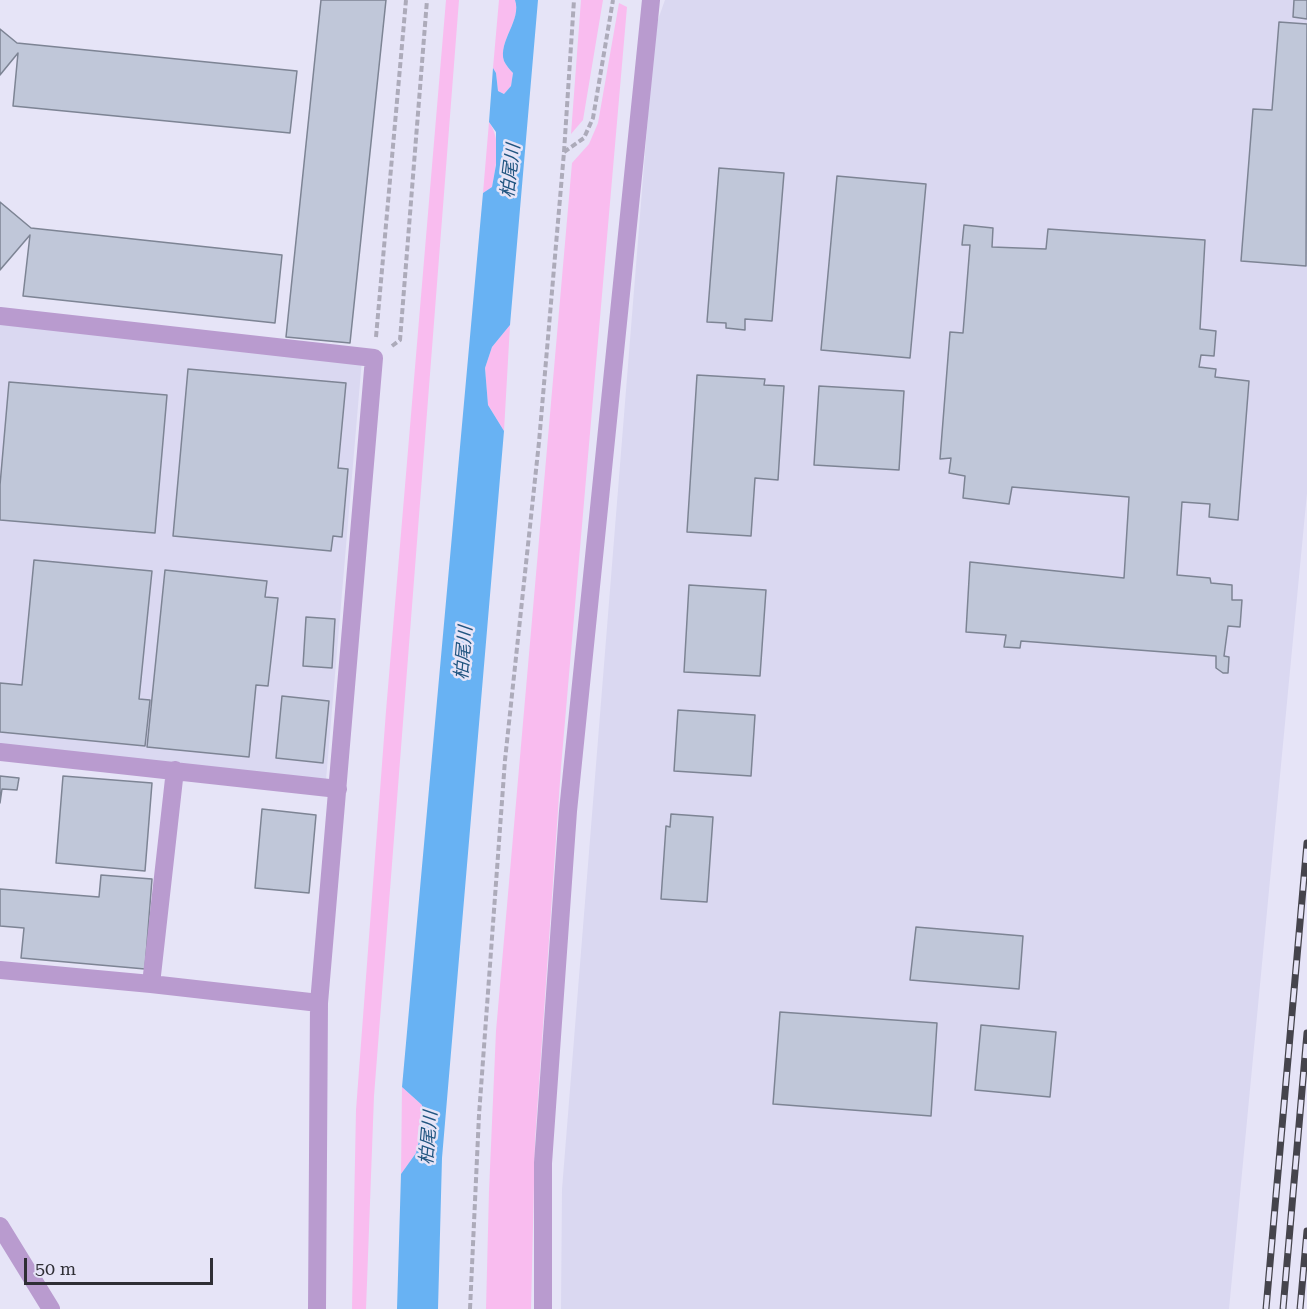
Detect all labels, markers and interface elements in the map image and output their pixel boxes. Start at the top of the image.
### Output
water label: 柏尾川 [497,143,525,199]
water label: 柏尾川 [451,625,477,681]
water label: 柏尾川 [416,1110,442,1166]
scale bar [27,1246,216,1284]
text: 50 m [35,1258,76,1279]

